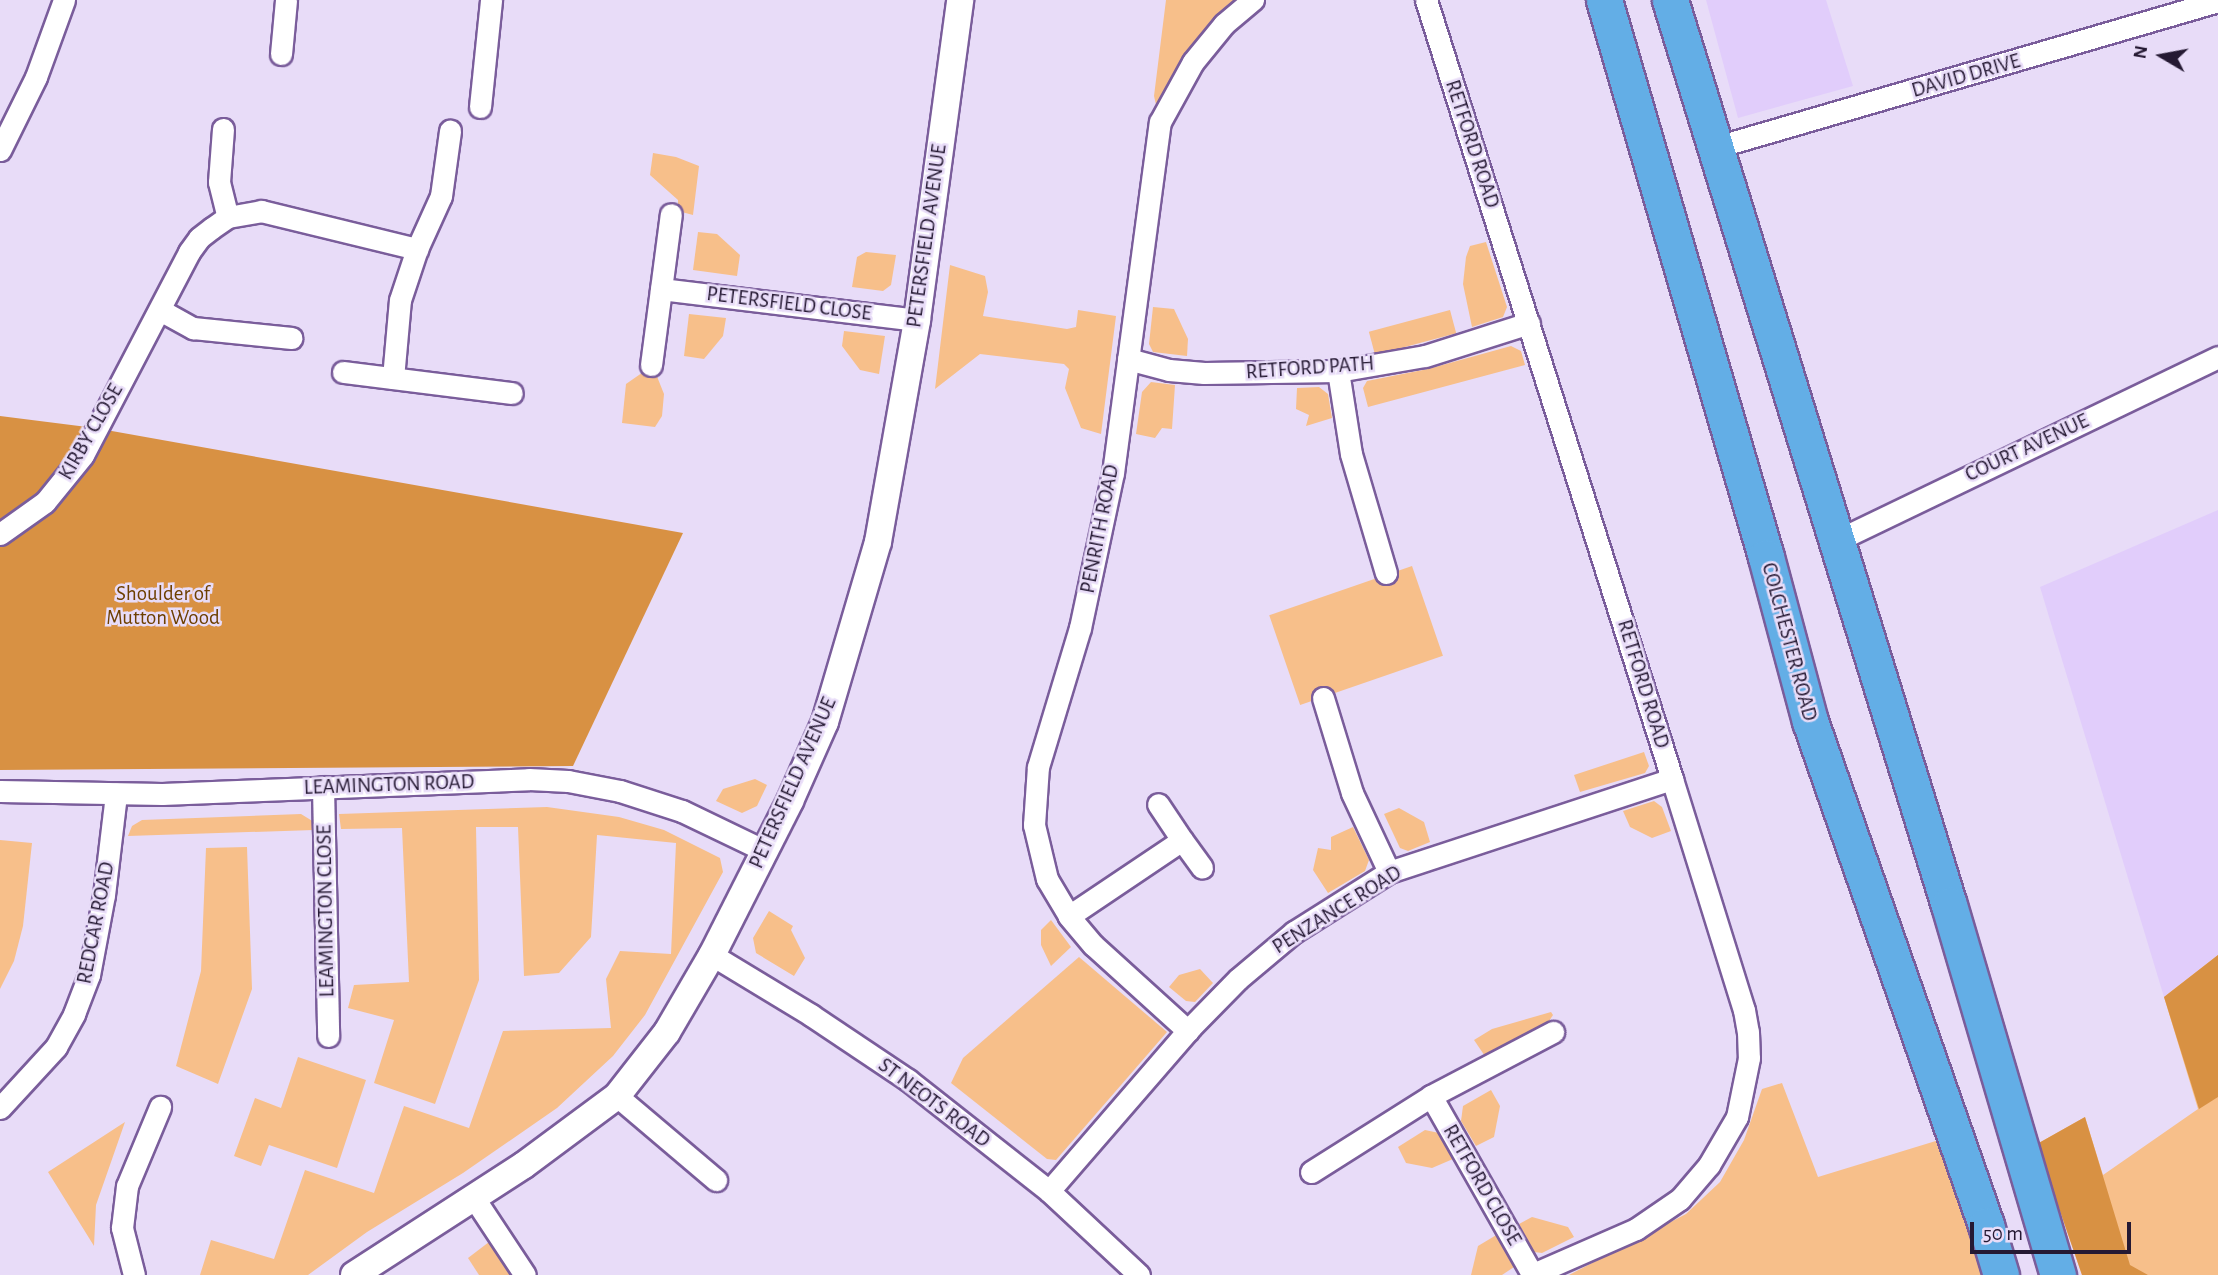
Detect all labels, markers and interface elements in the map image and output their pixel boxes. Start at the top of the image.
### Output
north arrow [2127,21,2197,91]
text: N [2130,44,2151,60]
street label: DAVID DRIVE [1909,48,2023,104]
street label: RETFORD ROAD [1439,77,1505,211]
street label: PETERSFIELD AVENUE [902,143,952,329]
street label: PETERSFIELD CLOSE [705,281,873,327]
street label: RETFORD PATH [1245,351,1375,385]
street label: KIRBY CLOSE [53,379,129,485]
street label: COURT AVENUE [1961,408,2093,488]
street label: PENRITH ROAD [1075,462,1125,596]
street label: COLCHESTER ROAD [1756,560,1822,724]
park label: Shoulder of Mutton Wood [106,581,220,631]
street label: RETFORD ROAD [1611,617,1675,751]
street label: PETERSFIELD AVENUE [744,693,842,873]
street label: LEAMINGTON ROAD [303,769,475,801]
street label: LEAMINGTON CLOSE [312,824,340,998]
street label: REDCAR ROAD [72,860,120,986]
street label: PENZANCE ROAD [1268,860,1406,960]
street label: ST NEOTS ROAD [873,1053,995,1153]
street label: RETFORD CLOSE [1437,1120,1527,1250]
scale bar [1973,1208,2134,1252]
text: 50 m [1983,1223,2023,1244]

